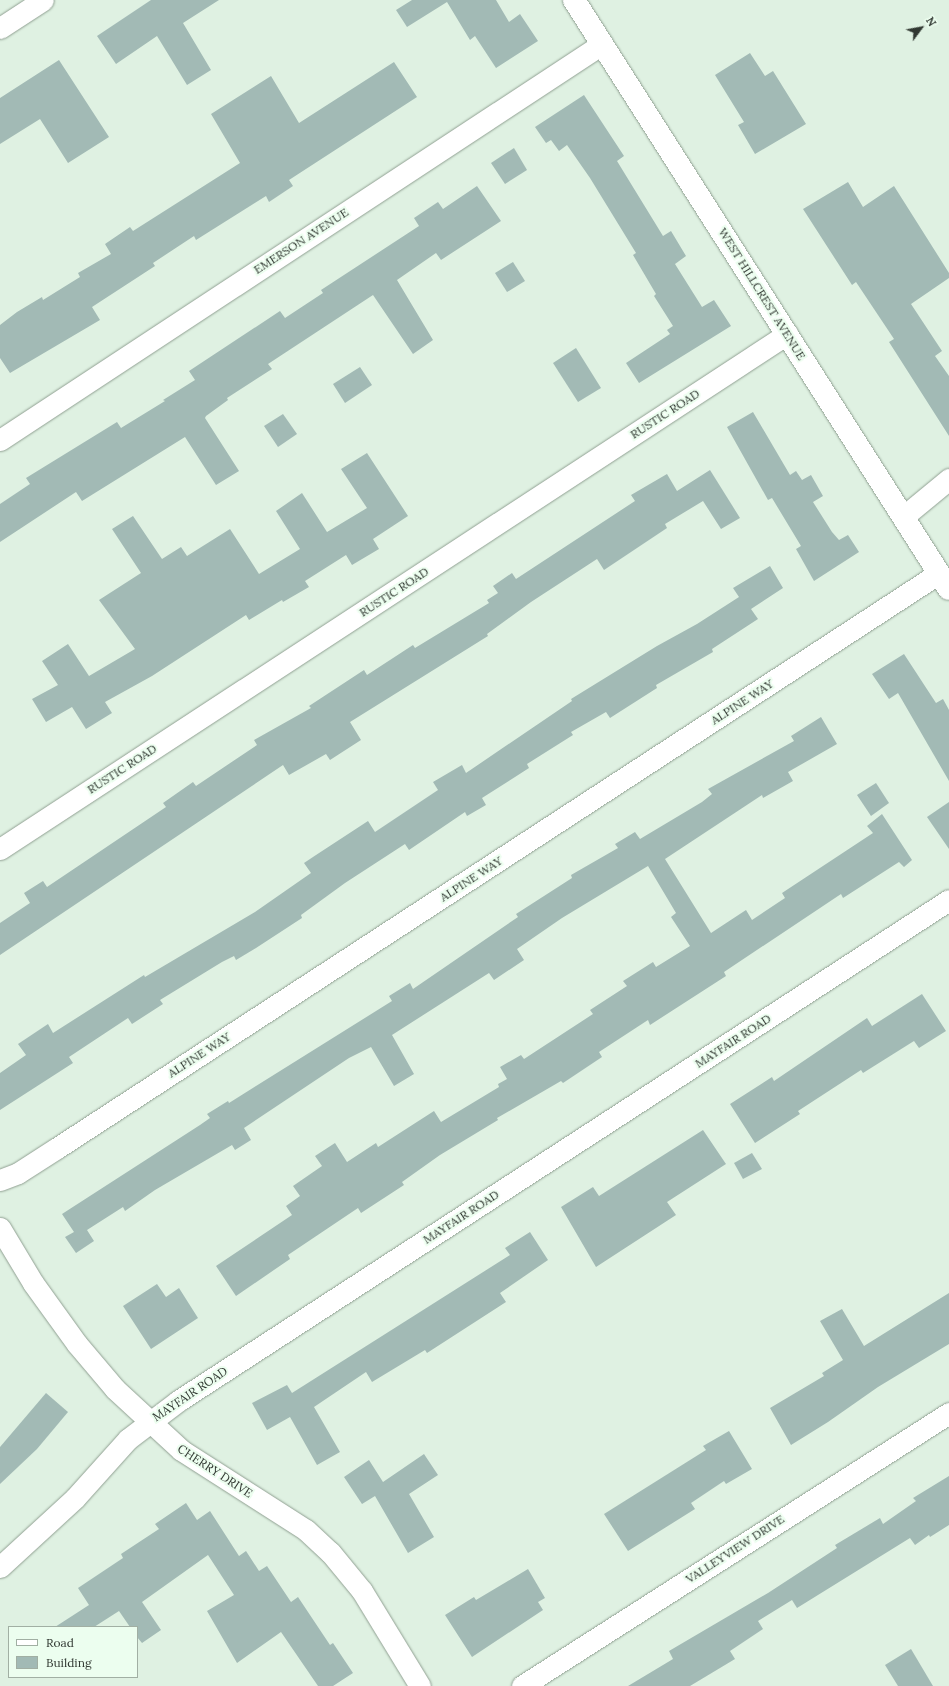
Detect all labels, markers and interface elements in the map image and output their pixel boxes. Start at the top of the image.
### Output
north arrow [901,8,941,48]
text: N [923,14,939,29]
street label: EMERSON AVENUE [251,205,351,277]
street label: WEST HILLCREST AVENUE [715,225,809,363]
street label: RUSTIC ROAD [628,386,702,442]
street label: RUSTIC ROAD [357,564,431,620]
street label: ALPINE WAY [708,676,776,728]
street label: RUSTIC ROAD [85,741,159,797]
street label: ALPINE WAY [437,853,505,905]
street label: MAYFAIR ROAD [692,1011,774,1071]
street label: ALPINE WAY [165,1029,233,1081]
street label: MAYFAIR ROAD [420,1187,502,1247]
street label: MAYFAIR ROAD [150,1364,230,1424]
street label: CHERRY DRIVE [175,1441,255,1501]
street label: VALLEYVIEW DRIVE [683,1512,787,1586]
legend [8,1626,138,1678]
text: Road [46,1635,74,1650]
text: Building [46,1655,92,1670]

